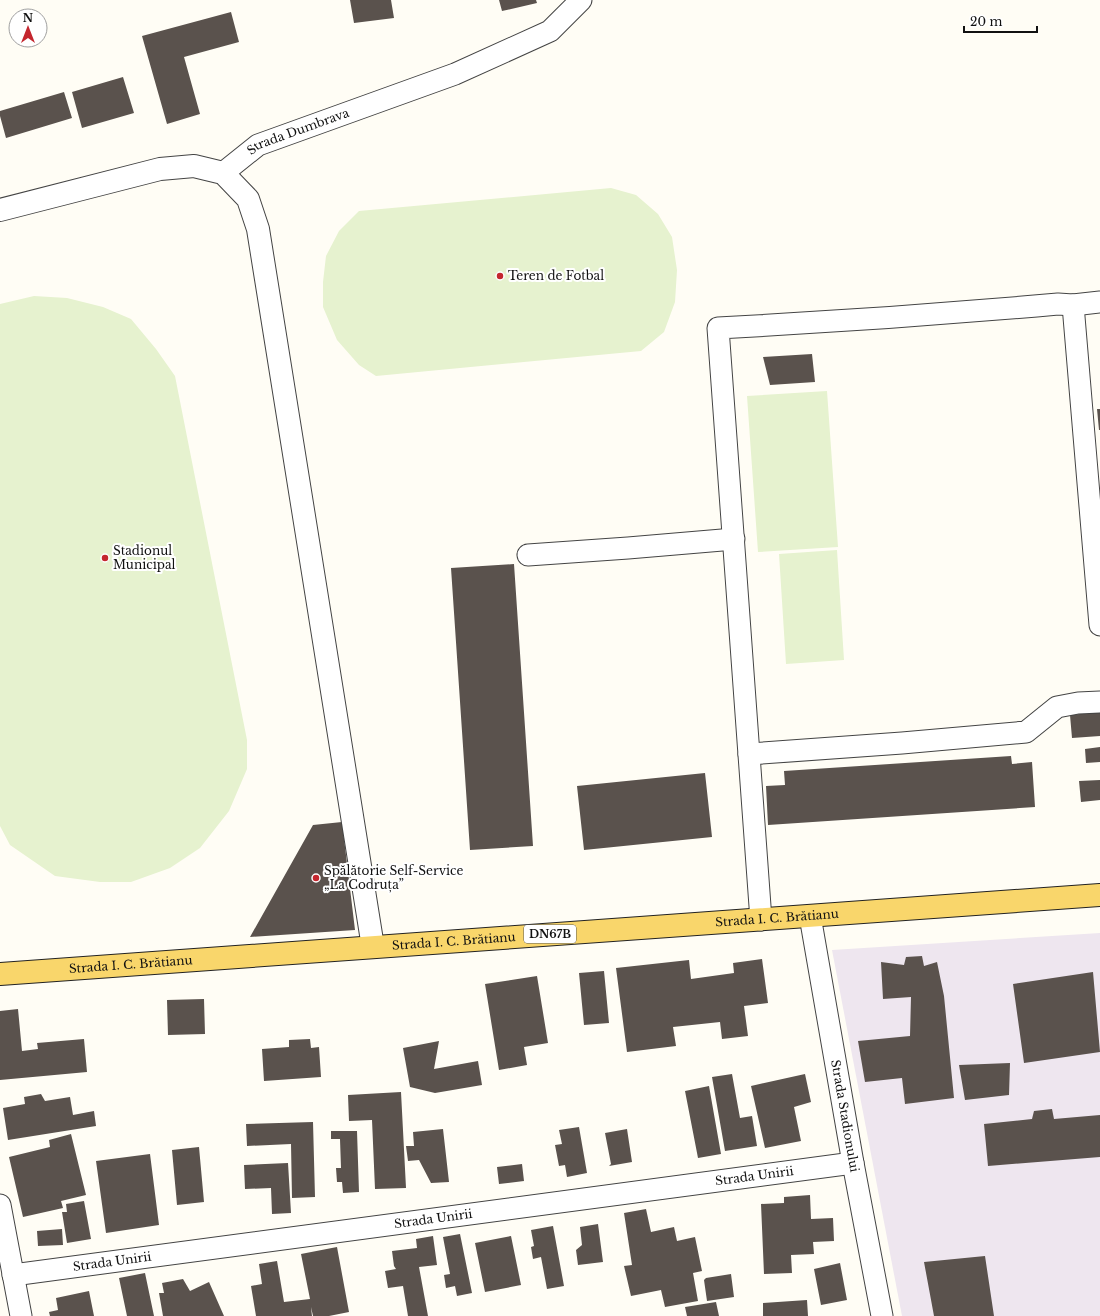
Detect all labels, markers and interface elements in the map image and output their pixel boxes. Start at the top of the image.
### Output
north arrow [8,8,48,48]
scale bar [964,8,1037,34]
text: N [23,11,34,25]
text: 20 m [970,14,1002,29]
street label: Strada Dumbrava [244,105,351,158]
place label: Teren de Fotbal [508,268,604,283]
marker: Teren de Fotbal [495,271,505,281]
place label: Stadionul Municipal [113,543,176,572]
marker: Stadionul Municipal [100,553,110,563]
place label: Spălătorie Self-Service „La Codruța” [324,863,463,893]
marker: Spălătorie Self-Service „La Codruța” [311,873,321,883]
street label: Strada I. C. Brătianu [715,906,839,930]
road number: DN67B [524,925,576,943]
street label: Strada I. C. Brătianu [391,929,516,953]
street label: Strada I. C. Brătianu [68,952,193,976]
street label: Strada Stadionului [828,1058,863,1173]
street label: Strada Unirii [714,1163,795,1188]
street label: Strada Unirii [393,1206,473,1231]
street label: Strada Unirii [72,1249,152,1274]

